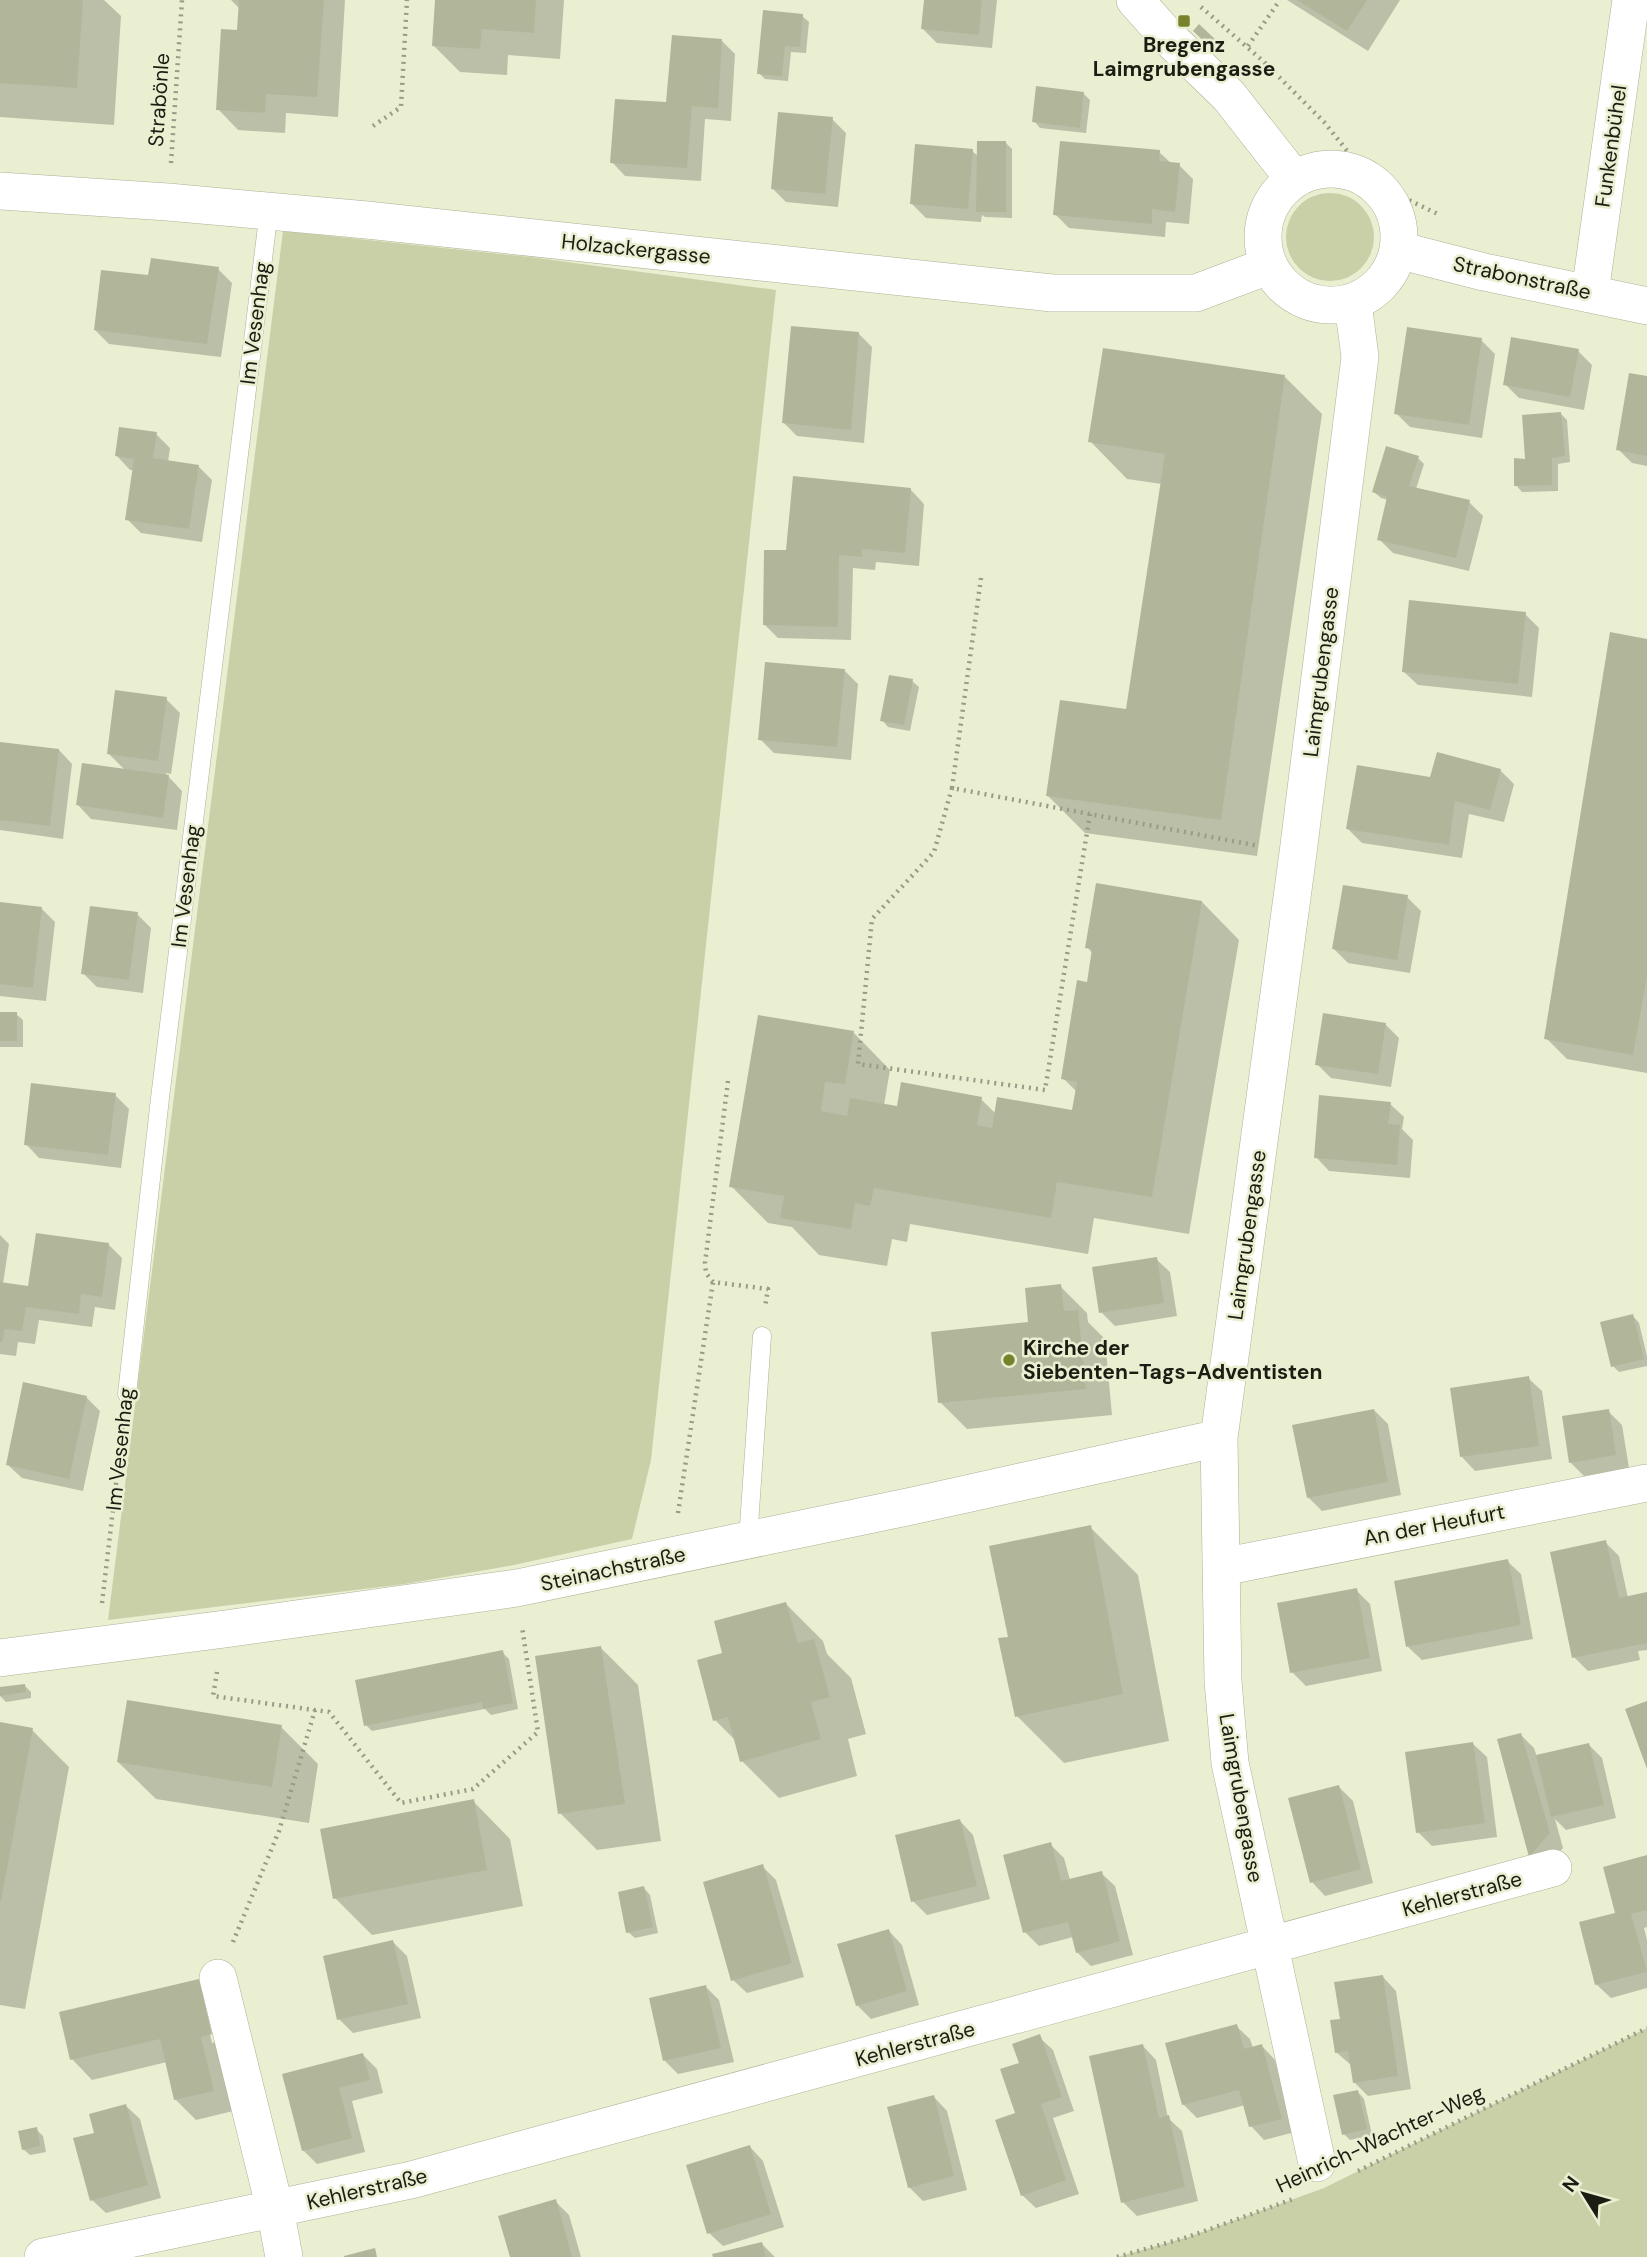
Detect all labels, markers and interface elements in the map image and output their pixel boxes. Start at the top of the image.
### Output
marker: Bregenz Laimgrubengasse [1176,13,1192,29]
place label: Bregenz Laimgrubengasse [1093,31,1275,83]
street label: Strabönle [142,52,176,148]
street label: Funkenbühel [1589,83,1633,209]
street label: Holzackergasse [560,227,712,271]
street label: Strabonstraße [1450,250,1594,306]
street label: Im Vesenhag [234,260,276,386]
street label: Laimgrubengasse [1297,585,1345,759]
street label: Im Vesenhag [165,823,207,949]
street label: Laimgrubengasse [1221,1148,1273,1322]
place label: Kirche der Siebenten-Tags-Adventisten [1023,1334,1322,1386]
marker: Kirche der Siebenten-Tags-Adventisten [1001,1352,1017,1368]
street label: Im Vesenhag [100,1386,140,1512]
street label: An der Heufurt [1361,1498,1507,1552]
street label: Steinachstraße [538,1540,688,1598]
street label: Laimgrubengasse [1212,1711,1270,1885]
street label: Kehlerstraße [1399,1865,1525,1923]
street label: Kehlerstraße [852,2015,978,2073]
street label: Heinrich-Wachter-Weg [1271,2078,1489,2200]
north arrow [1549,2159,1619,2229]
street label: Kehlerstraße [304,2162,430,2216]
text: N [1557,2171,1585,2197]

